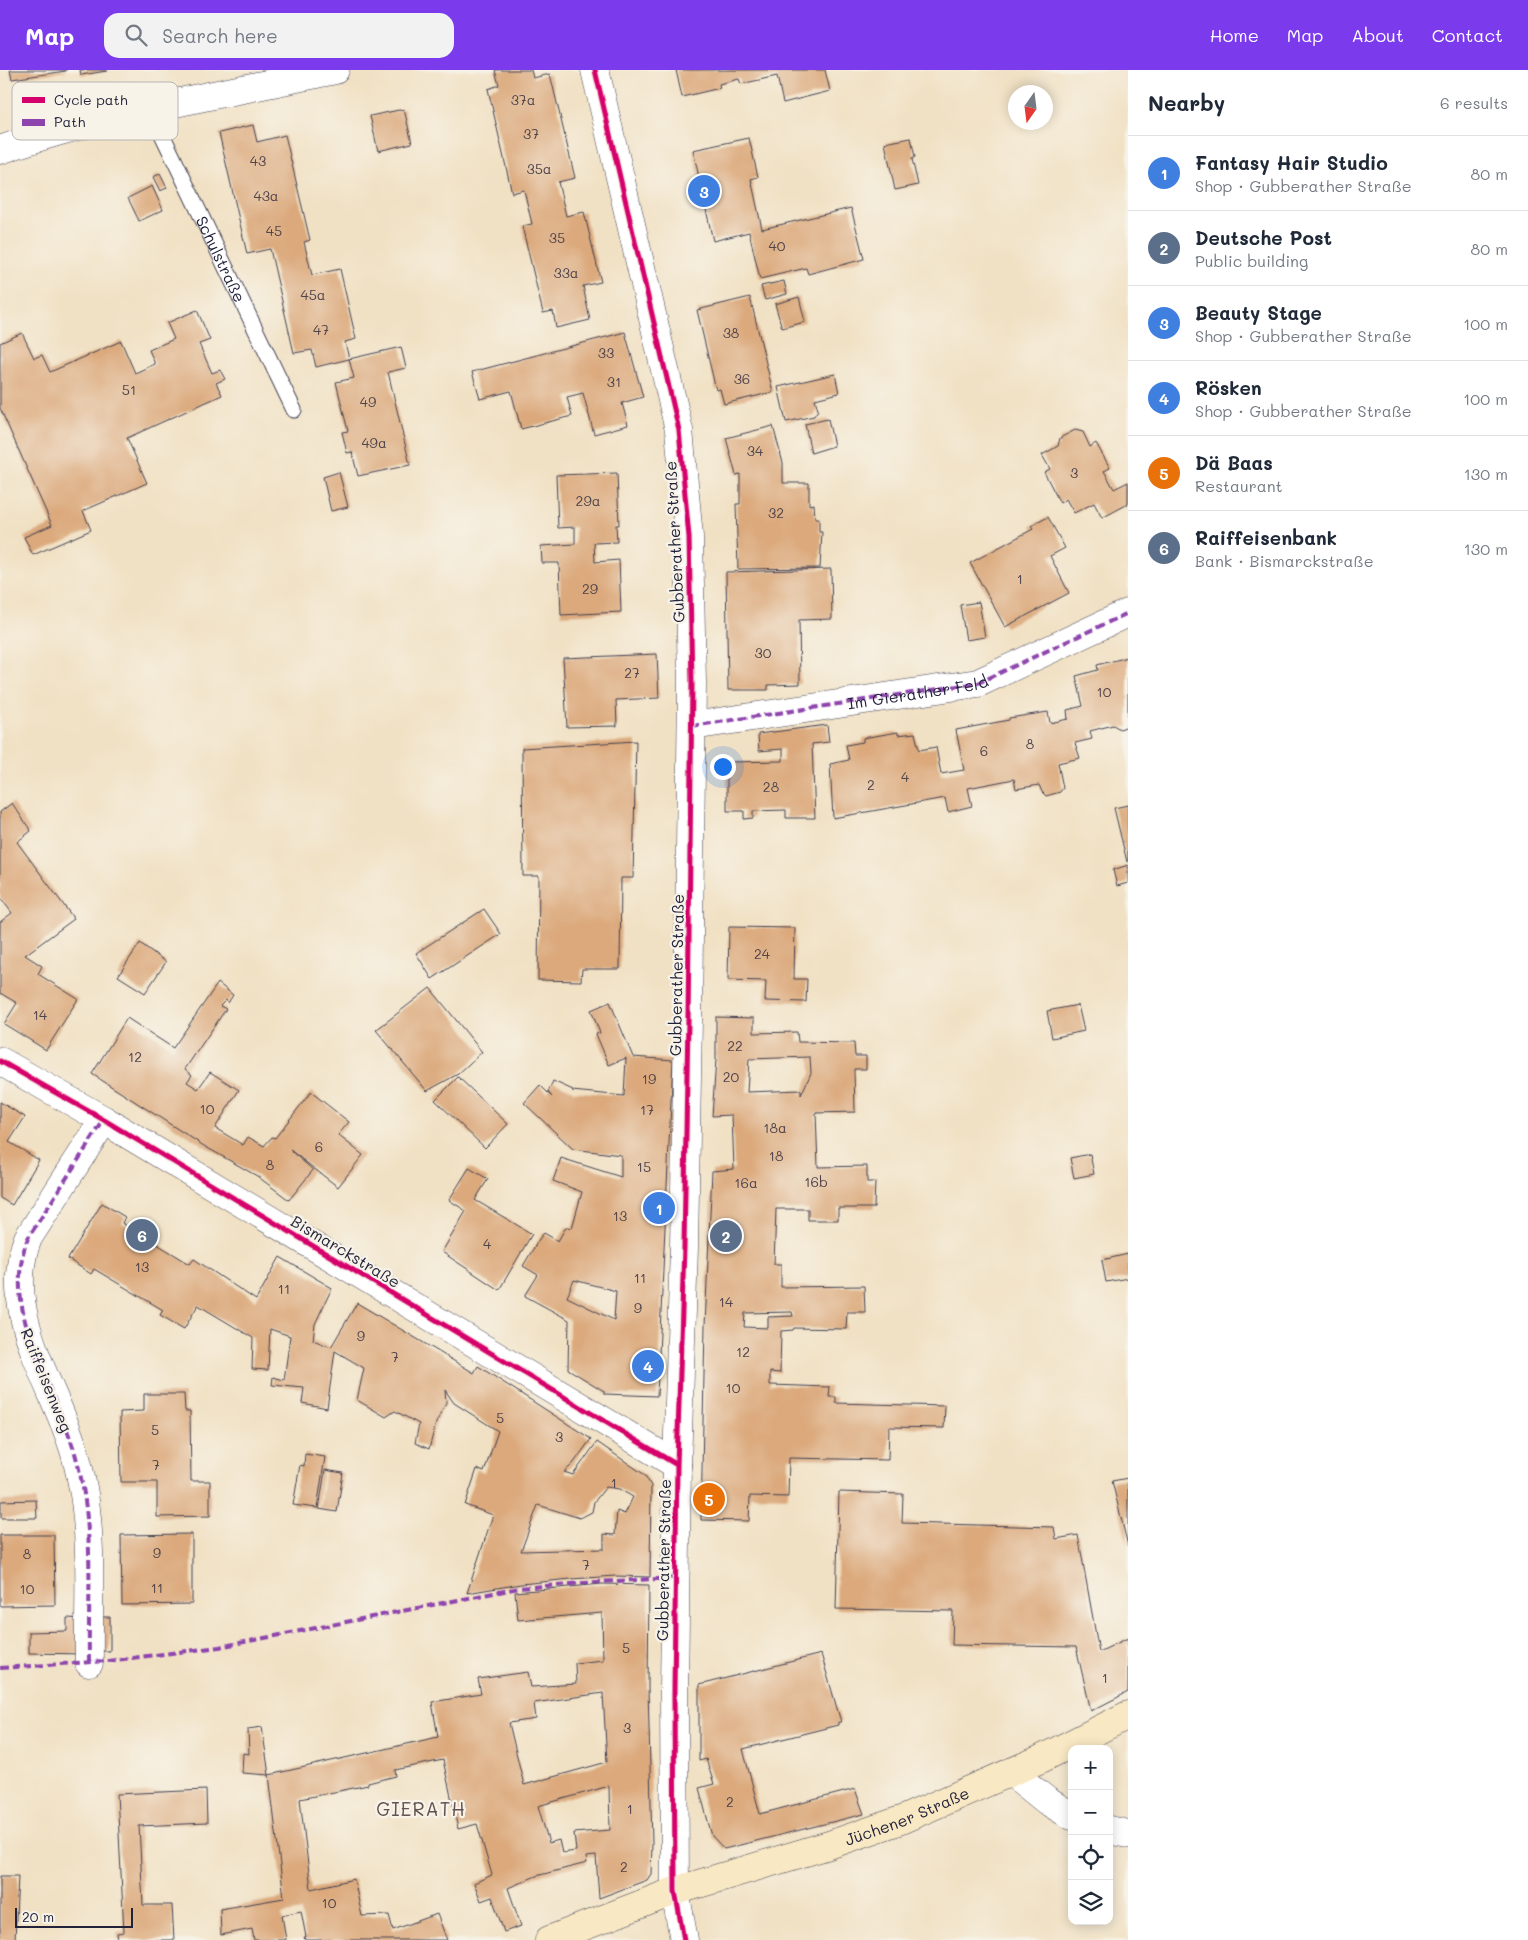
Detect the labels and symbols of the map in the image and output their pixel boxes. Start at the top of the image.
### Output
legend [12,82,178,140]
north arrow [1008,85,1053,130]
text: Cycle path [54,90,128,109]
house number: 37a [511,90,535,109]
text: Path [54,112,85,131]
house number: 37 [523,124,539,143]
house number: 43 [250,151,266,170]
house number: 35a [526,159,552,178]
pin: 3 [688,172,720,210]
house number: 43a [253,186,279,205]
street label: Schulstraße [192,212,251,305]
house number: 45 [266,221,282,240]
house number: 35 [549,228,565,247]
house number: 40 [769,236,786,255]
house number: 33a [553,263,579,282]
house number: 45a [300,285,326,304]
house number: 47 [313,320,329,339]
house number: 38 [723,323,739,342]
house number: 33 [598,343,614,362]
house number: 36 [734,369,750,388]
house number: 31 [607,372,621,391]
house number: 51 [122,380,136,399]
house number: 49 [360,392,376,411]
house number: 49a [361,433,387,452]
house number: 34 [747,441,764,460]
street label: Gubberather Straße [659,460,689,624]
house number: 3 [1070,463,1078,482]
house number: 29a [576,491,600,510]
house number: 32 [768,503,784,522]
house number: 1 [1017,569,1023,588]
house number: 29 [582,579,598,598]
house number: 30 [755,643,772,662]
house number: 27 [624,663,640,682]
street label: Im Gierather Feld [846,669,991,713]
house number: 10 [1097,682,1112,701]
house number: 8 [1026,734,1034,753]
house number: 6 [980,741,988,760]
your location [710,754,736,780]
house number: 4 [901,767,910,786]
house number: 2 [867,775,875,794]
house number: 28 [763,777,779,796]
street label: Gubberather Straße [664,894,688,1056]
house number: 24 [754,944,771,963]
house number: 14 [33,1005,48,1024]
house number: 22 [727,1036,743,1055]
house number: 12 [128,1047,142,1066]
house number: 20 [723,1067,740,1086]
house number: 19 [642,1069,656,1088]
house number: 10 [200,1099,215,1118]
house number: 17 [640,1100,654,1119]
house number: 18a [763,1118,787,1137]
house number: 6 [315,1137,323,1156]
house number: 18 [769,1146,783,1165]
house number: 8 [266,1155,274,1174]
house number: 15 [637,1157,651,1176]
house number: 16b [804,1172,828,1191]
house number: 16a [734,1173,758,1192]
pin: 1 [643,1189,675,1227]
house number: 13 [613,1206,627,1225]
street label: Bismarckstraße [287,1210,405,1292]
pin: 6 [126,1216,158,1254]
pin: 2 [710,1217,742,1255]
house number: 4 [483,1234,492,1253]
house number: 13 [135,1257,149,1276]
house number: 11 [634,1268,646,1287]
house number: 11 [278,1279,290,1298]
house number: 14 [719,1292,734,1311]
house number: 9 [634,1298,642,1317]
street label: Raiffeisenweg [17,1325,77,1435]
house number: 9 [357,1326,365,1345]
house number: 12 [736,1342,750,1361]
house number: 7 [391,1347,399,1366]
pin: 4 [632,1347,664,1385]
house number: 10 [726,1378,741,1397]
house number: 5 [496,1408,504,1427]
house number: 5 [151,1420,159,1439]
house number: 3 [555,1427,563,1446]
house number: 7 [152,1455,160,1474]
house number: 1 [611,1473,617,1492]
street label: Gubberather Straße [651,1479,675,1641]
pin: 5 [693,1480,725,1518]
house number: 9 [153,1543,161,1562]
house number: 8 [23,1544,31,1563]
house number: 7 [582,1555,590,1574]
house number: 11 [151,1578,163,1597]
house number: 10 [20,1579,35,1598]
house number: 5 [622,1638,630,1657]
house number: 1 [1102,1668,1108,1687]
house number: 3 [623,1718,631,1737]
street label: Jüchener Straße [842,1781,972,1849]
house number: 2 [726,1792,734,1811]
district label: GIERATH [376,1796,466,1821]
house number: 1 [627,1799,633,1818]
house number: 2 [620,1857,628,1876]
house number: 10 [322,1893,337,1912]
scale bar [15,1905,132,1928]

